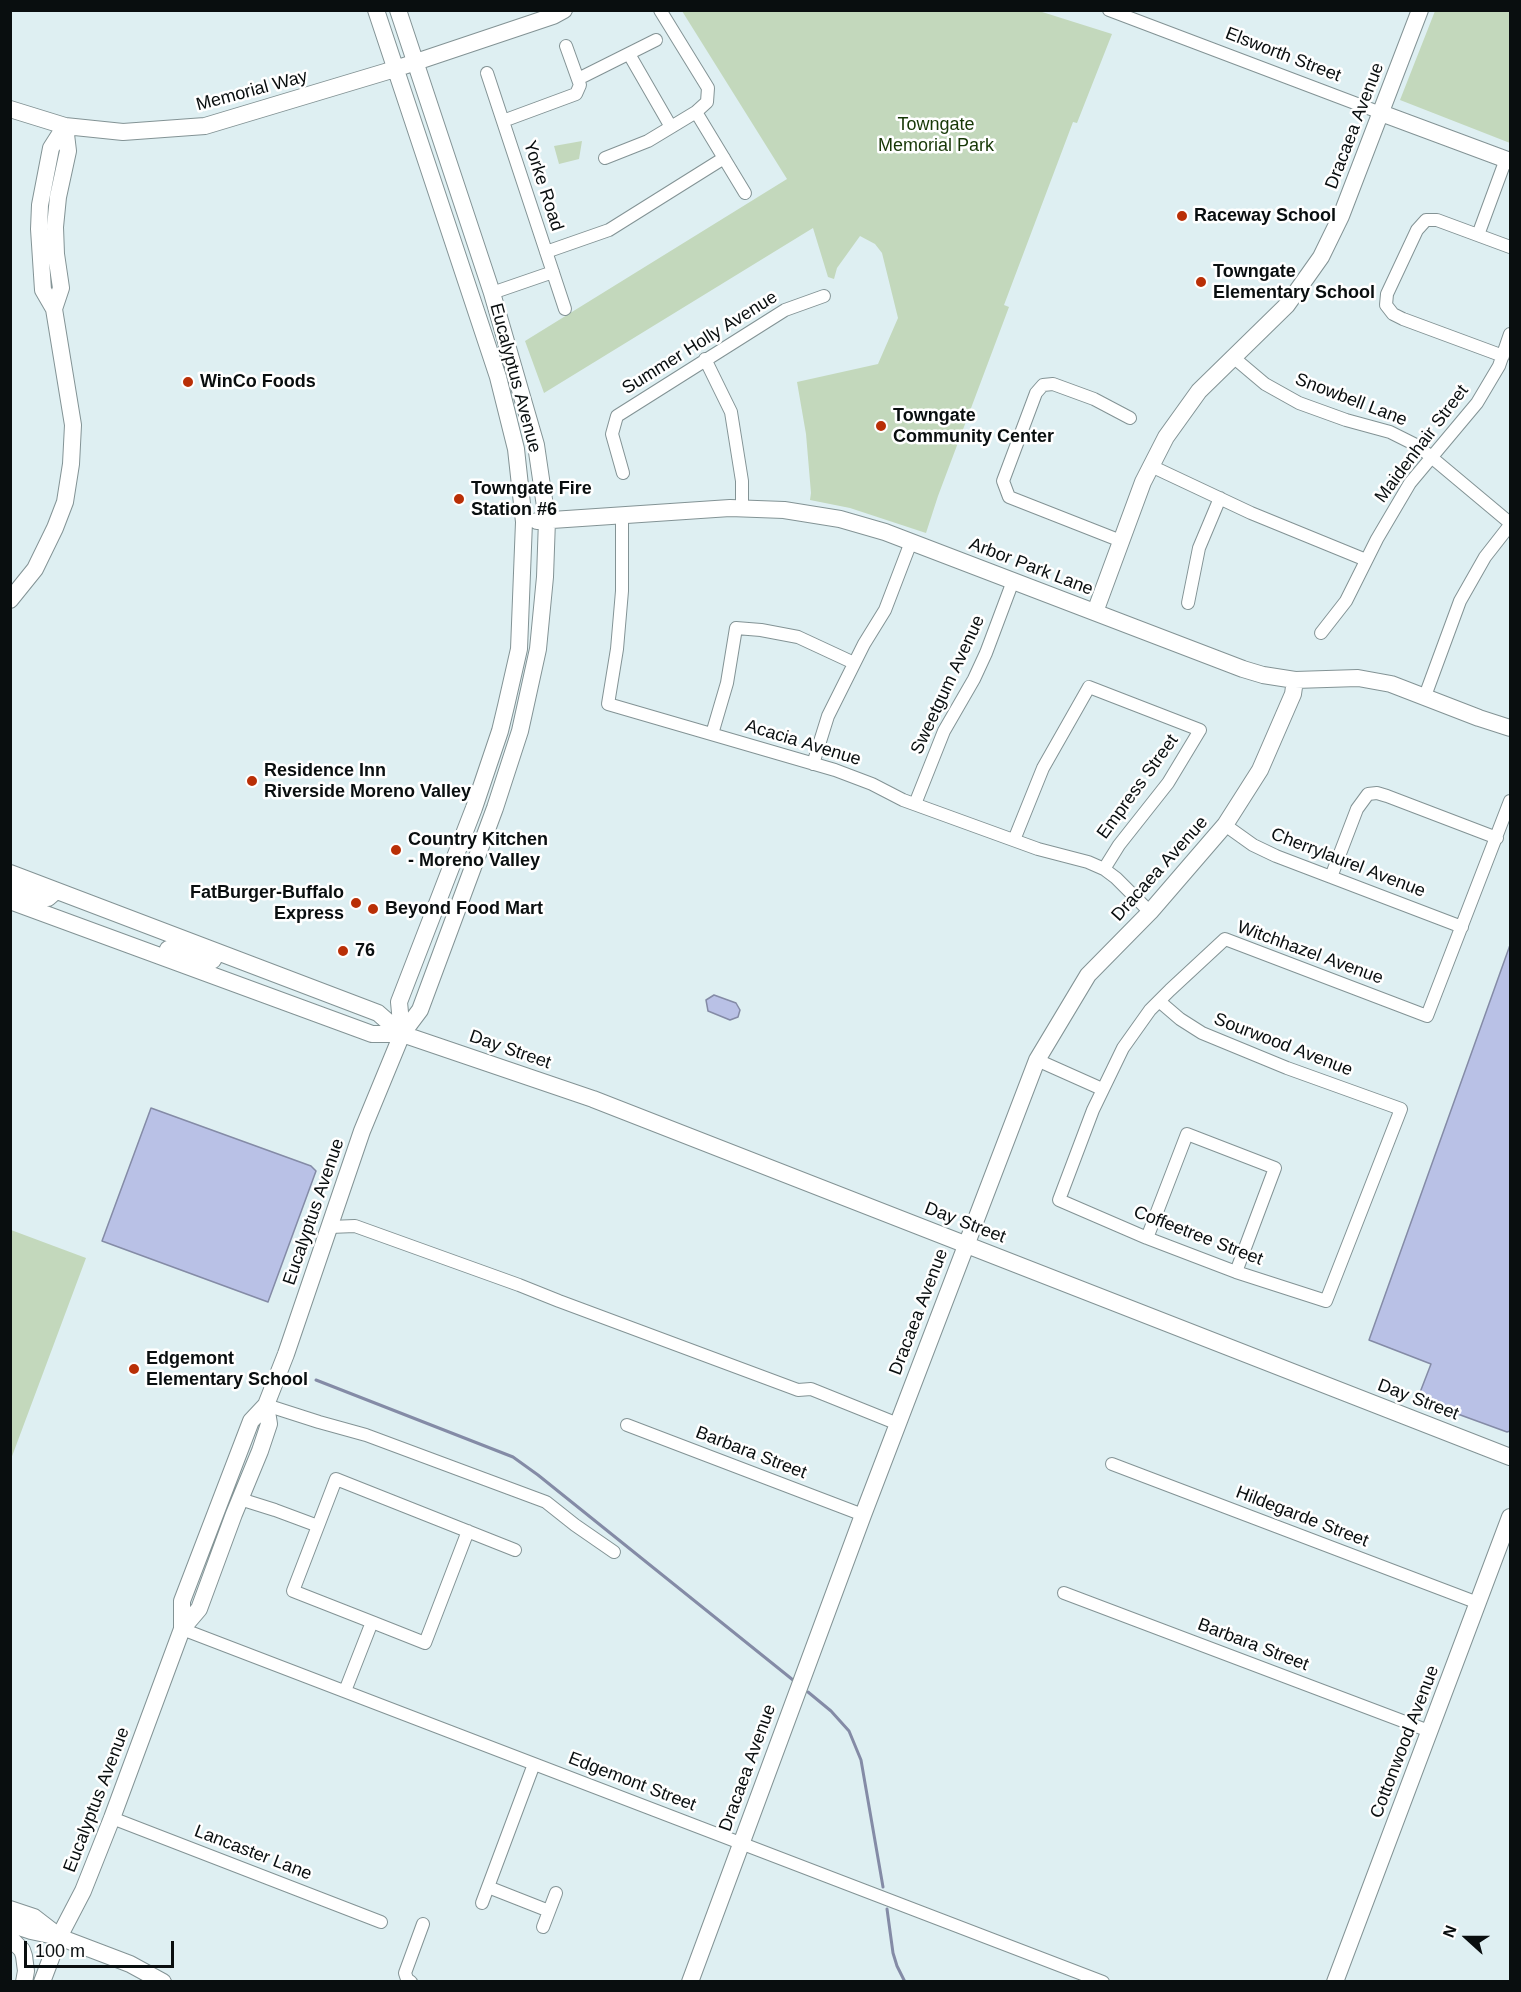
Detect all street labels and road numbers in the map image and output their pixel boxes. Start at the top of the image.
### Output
street label: Elsworth Street [1222,23,1344,87]
street label: Dracaea Avenue [1321,60,1389,192]
street label: Memorial Way [194,66,310,116]
street label: Yorke Road [518,138,568,234]
street label: Summer Holly Avenue [618,286,782,400]
street label: Eucalyptus Avenue [485,301,545,455]
street label: Snowbell Lane [1292,369,1410,431]
street label: Maidenhair Street [1371,381,1473,507]
street label: Arbor Park Lane [966,533,1096,601]
street label: Sweetgum Avenue [906,612,990,758]
street label: Acacia Avenue [743,715,863,771]
street label: Empress Street [1093,730,1183,844]
street label: Dracaea Avenue [1107,812,1213,926]
street label: Cherrylaurel Avenue [1268,824,1428,902]
street label: Witchhazel Avenue [1234,917,1386,989]
street label: Sourwood Avenue [1211,1009,1355,1081]
street label: Day Street [466,1026,554,1074]
street label: Eucalyptus Avenue [279,1136,349,1288]
street label: Day Street [921,1198,1009,1248]
street label: Coffeetree Street [1130,1201,1266,1271]
street label: Dracaea Avenue [885,1246,953,1378]
street label: Day Street [1374,1375,1462,1425]
street label: Barbara Street [692,1422,810,1484]
street label: Hildegarde Street [1233,1482,1371,1552]
street label: Barbara Street [1194,1614,1312,1676]
street label: Cottonwood Avenue [1366,1663,1444,1821]
street label: Dracaea Avenue [715,1701,781,1835]
street label: Eucalyptus Avenue [59,1724,135,1876]
street label: Edgemont Street [565,1748,699,1816]
street label: Lancaster Lane [191,1821,315,1885]

